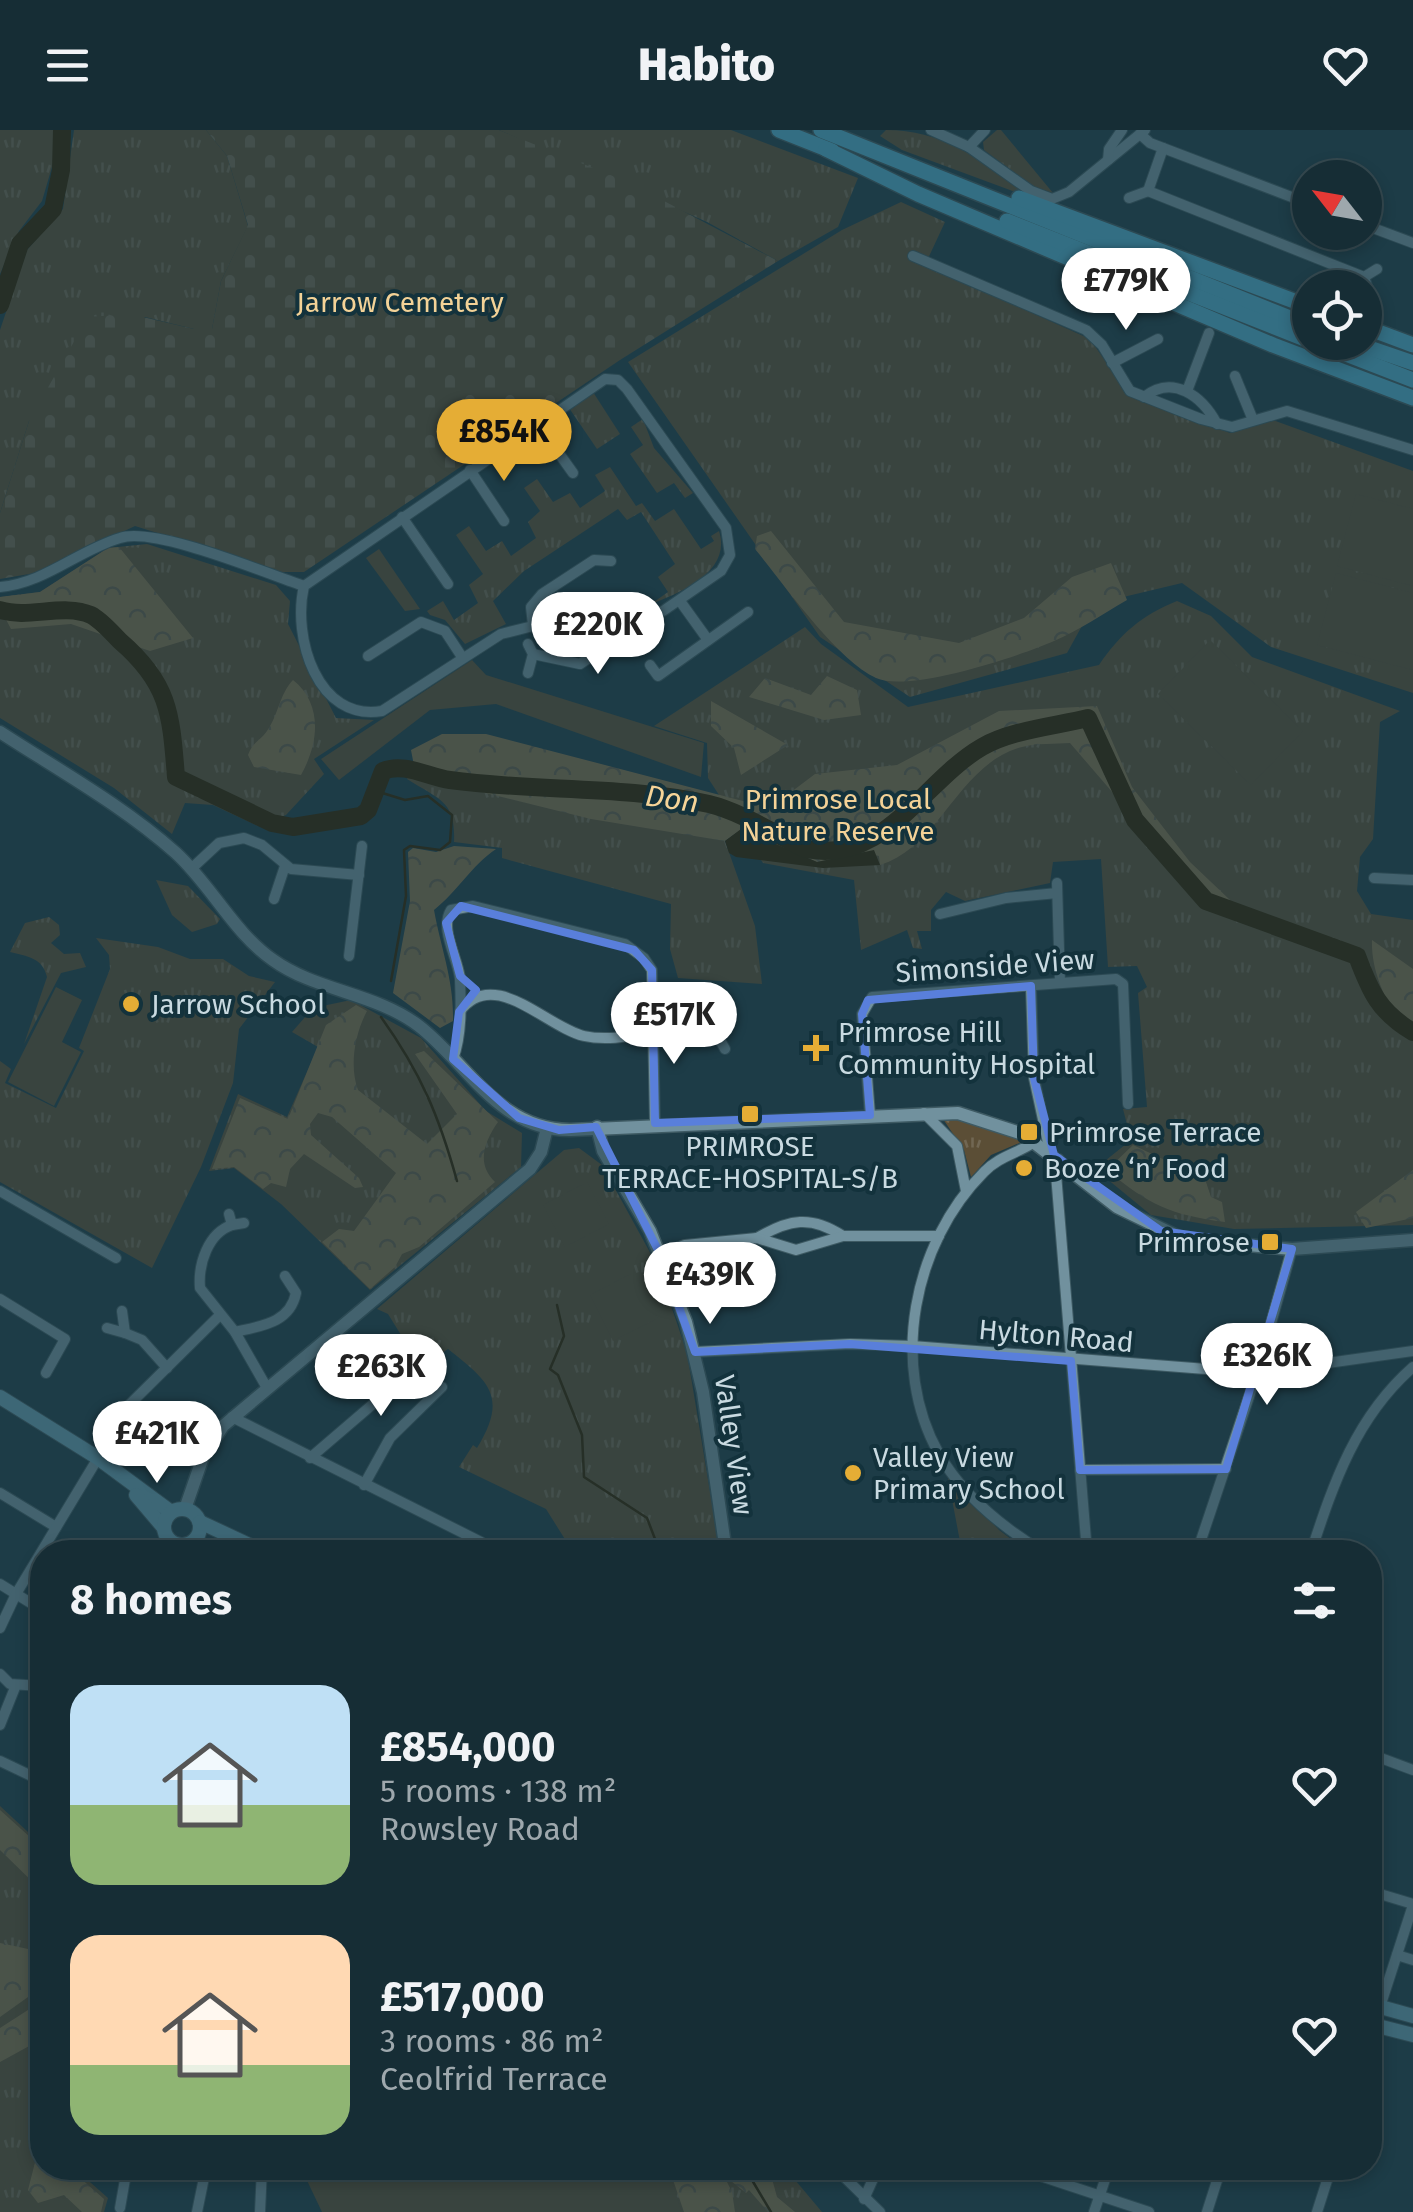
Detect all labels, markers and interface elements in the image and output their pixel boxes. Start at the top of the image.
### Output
icon: menu [40,38,95,93]
text: Habito [638,38,775,92]
icon: heart [1318,38,1373,93]
north arrow [1292,160,1382,250]
map controls [1292,160,1382,360]
pin: £779K [1056,248,1196,333]
text: £779K [1084,261,1168,299]
button: locate [1292,270,1382,360]
park label: Jarrow Cemetery [296,286,504,319]
pin: £854K [434,399,574,484]
text: £854K [459,412,549,450]
pin: £220K [528,592,668,677]
text: £220K [553,605,643,643]
water label: Don [643,777,701,821]
park label: Primrose Local Nature Reserve [741,783,935,848]
street label: Simonside View [895,943,1095,989]
pin: £517K [604,982,744,1067]
place label: Jarrow School [151,988,325,1021]
marker: Jarrow School [120,993,142,1015]
text: £517K [633,995,715,1033]
place label: Primrose Hill Community Hospital [838,1016,1095,1081]
marker: Primrose Hill Community Hospital [803,1035,829,1061]
marker: PRIMROSE TERRACE-HOSPITAL-S/B [739,1103,761,1125]
place label: Primrose Terrace [1049,1116,1262,1149]
marker: Primrose Terrace [1018,1121,1040,1143]
place label: PRIMROSE TERRACE-HOSPITAL-S/B [602,1130,898,1195]
place label: Booze ‘n’ Food [1044,1152,1227,1185]
marker: Booze ‘n’ Food [1013,1157,1035,1179]
place label: Primrose [1137,1226,1250,1259]
marker: Primrose [1259,1231,1281,1253]
pin: £439K [640,1242,780,1327]
text: £439K [666,1255,754,1293]
street label: Hylton Road [977,1313,1135,1359]
pin: £326K [1197,1323,1337,1408]
pin: £263K [311,1334,451,1419]
text: £326K [1223,1336,1311,1374]
text: £263K [337,1347,425,1385]
street label: Valley View [708,1373,760,1517]
pin: £421K [87,1401,227,1486]
text: £421K [115,1414,199,1452]
place label: Valley View Primary School [873,1441,1065,1506]
marker: Valley View Primary School [842,1462,864,1484]
icon: filters [1287,1573,1342,1628]
text: 8 homes [70,1575,232,1625]
text: £854,000 [380,1722,556,1772]
icon: home [150,1725,270,1845]
icon: heart [1287,1758,1342,1813]
text: 5 rooms · 138 m² [380,1772,616,1810]
text: Rowsley Road [380,1810,580,1848]
text: £517,000 [380,1972,544,2022]
icon: home [150,1975,270,2095]
icon: heart [1287,2008,1342,2063]
text: 3 rooms · 86 m² [380,2022,603,2060]
text: Ceolfrid Terrace [380,2060,608,2098]

